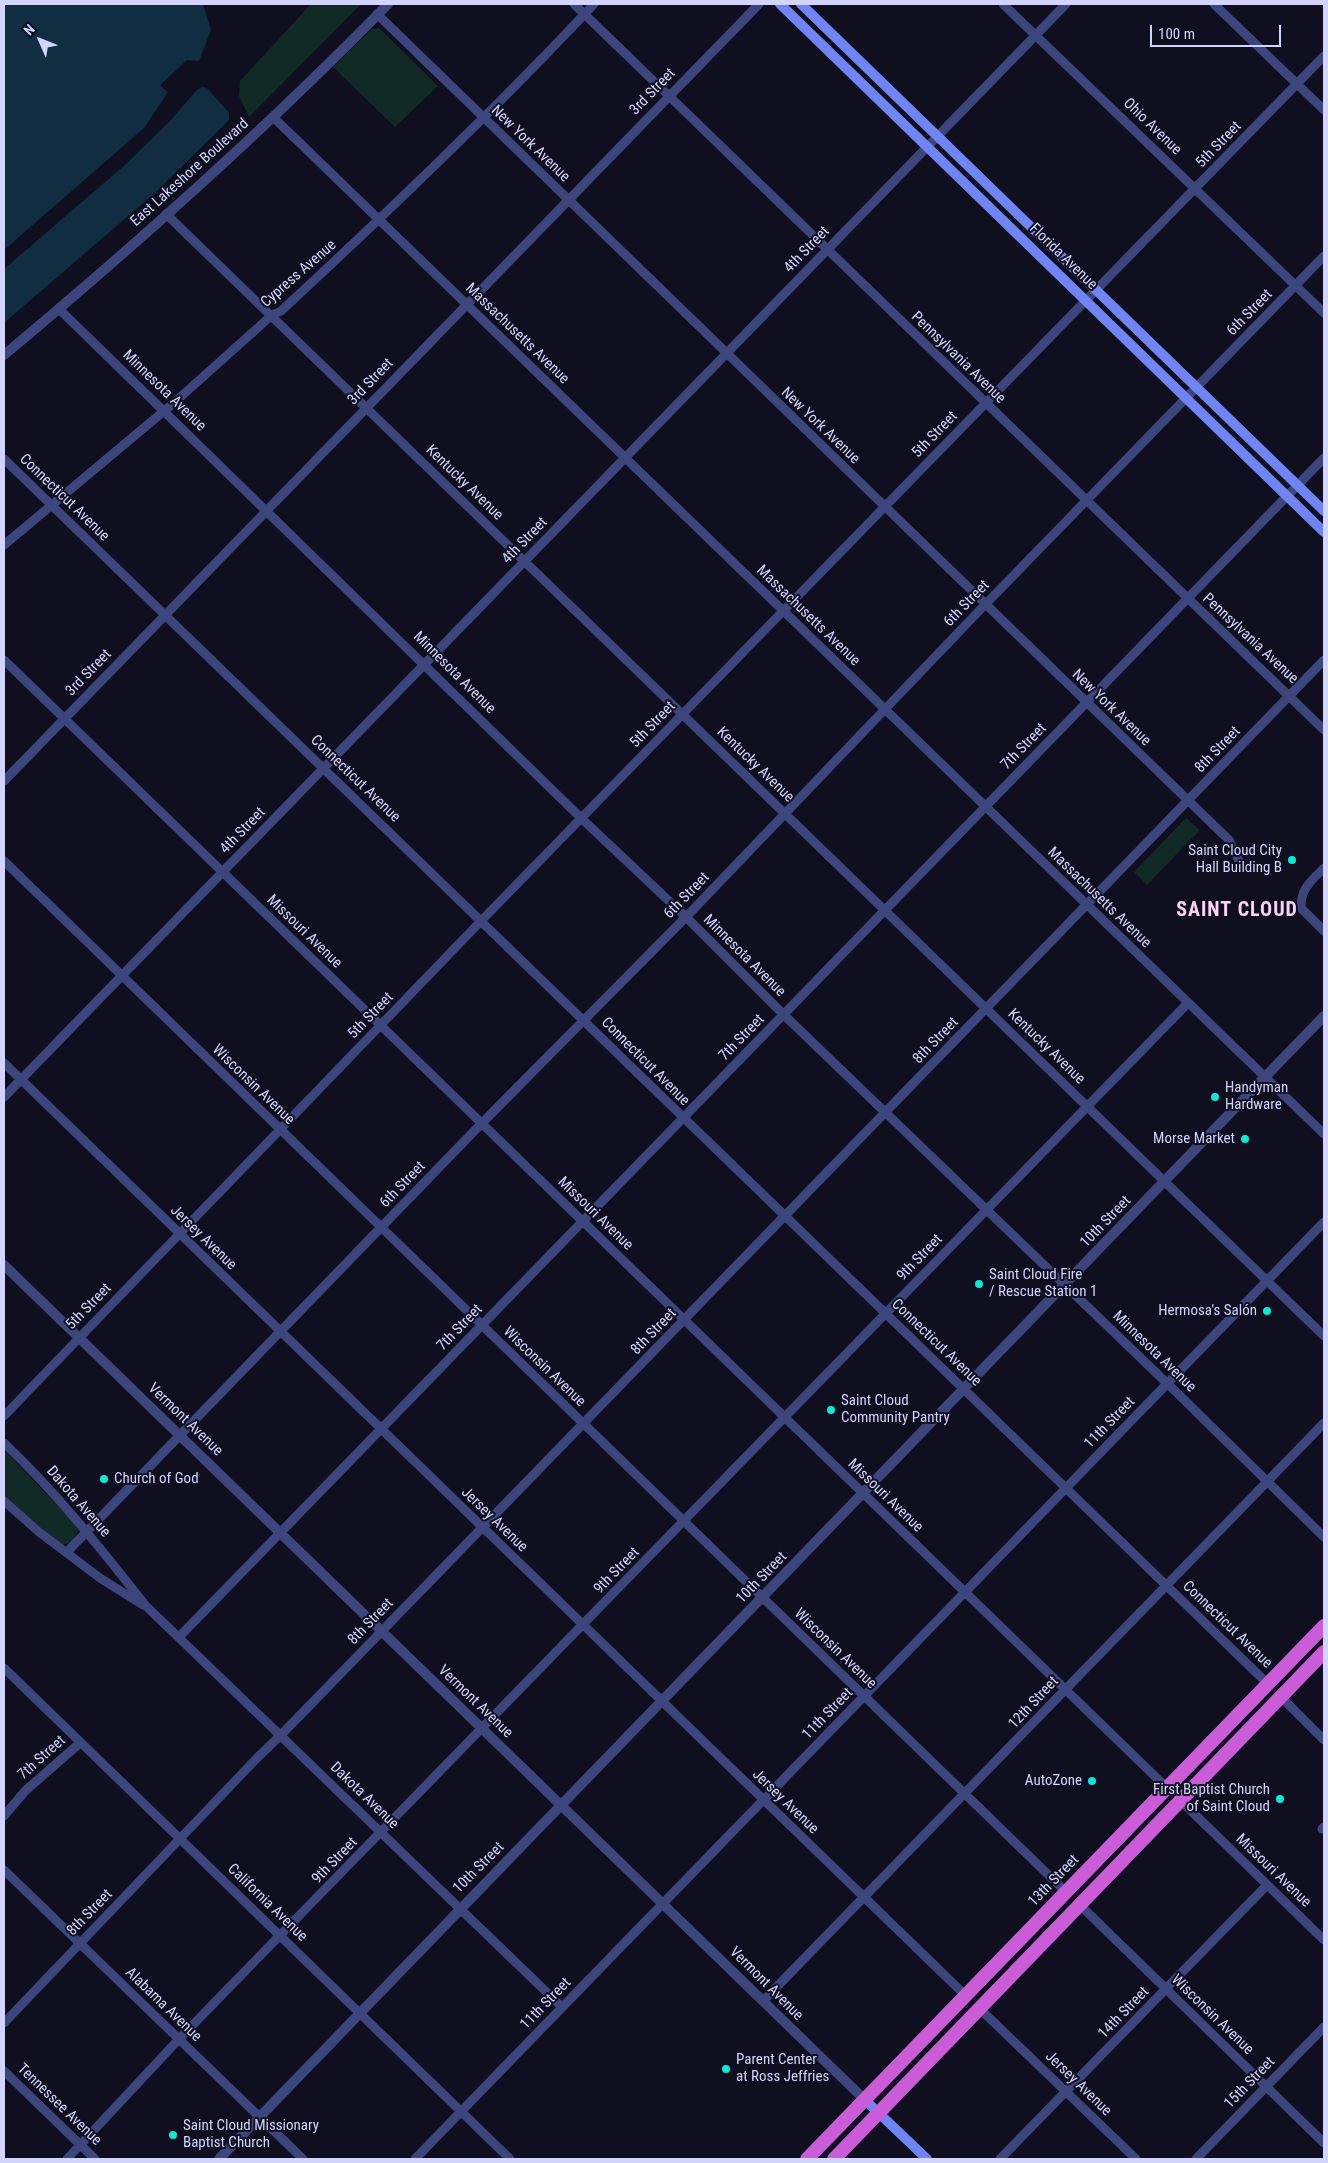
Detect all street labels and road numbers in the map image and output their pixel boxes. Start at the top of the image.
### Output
street label: 3rd Street [626,65,680,119]
street label: Ohio Avenue [1119,95,1185,159]
street label: New York Avenue [487,102,573,186]
street label: East Lakeshore Boulevard [127,115,253,231]
street label: 5th Street [1192,118,1246,172]
street label: Florida Avenue [1025,220,1101,294]
street label: 4th Street [780,223,834,277]
street label: Cypress Avenue [258,236,340,312]
street label: Massachusetts Avenue [461,280,573,388]
street label: 6th Street [1223,286,1277,340]
street label: Pennsylvania Avenue [907,308,1009,408]
street label: Minnesota Avenue [119,347,209,435]
street label: 3rd Street [344,355,398,409]
street label: New York Avenue [777,384,863,468]
street label: 5th Street [908,408,962,462]
street label: Kentucky Avenue [422,442,506,524]
street label: Connecticut Avenue [15,451,113,545]
street label: 4th Street [498,514,552,568]
street label: Massachusetts Avenue [752,562,864,670]
street label: 6th Street [940,577,994,631]
street label: Pennsylvania Avenue [1198,590,1302,688]
street label: Minnesota Avenue [409,628,499,718]
street label: 3rd Street [62,646,116,700]
street label: New York Avenue [1068,666,1154,750]
street label: 5th Street [626,698,680,752]
street label: 7th Street [997,720,1051,774]
street label: 8th Street [1191,723,1245,777]
street label: Kentucky Avenue [713,724,797,806]
street label: Connecticut Avenue [306,732,404,826]
street label: 4th Street [216,804,270,858]
street label: Massachusetts Avenue [1043,844,1155,952]
street label: 6th Street [660,869,714,923]
street label: Missouri Avenue [263,892,345,972]
street label: Minnesota Avenue [699,911,789,1001]
street label: 5th Street [344,989,398,1043]
street label: Kentucky Avenue [1004,1006,1088,1088]
street label: 7th Street [715,1011,769,1065]
street label: Connecticut Avenue [597,1014,693,1110]
street label: 8th Street [909,1014,963,1068]
street label: Wisconsin Avenue [208,1041,298,1129]
street label: 6th Street [376,1158,430,1212]
street label: Missouri Avenue [554,1174,636,1254]
street label: 10th Street [1077,1192,1135,1252]
street label: Jersey Avenue [166,1202,240,1274]
street label: 9th Street [893,1231,947,1285]
street label: 5th Street [62,1280,116,1334]
street label: Connecticut Avenue [887,1296,985,1390]
street label: 7th Street [433,1301,487,1355]
street label: 8th Street [627,1305,681,1359]
street label: Minnesota Avenue [1109,1308,1199,1396]
street label: Wisconsin Avenue [499,1323,589,1411]
street label: Vermont Avenue [144,1380,226,1460]
street label: 11th Street [1081,1393,1139,1453]
street label: Missouri Avenue [844,1456,926,1536]
street label: Dakota Avenue [42,1463,114,1541]
street label: Jersey Avenue [457,1484,531,1556]
street label: 9th Street [590,1544,644,1598]
street label: 10th Street [733,1548,791,1608]
street label: Connecticut Avenue [1178,1578,1276,1672]
street label: 8th Street [344,1595,398,1649]
street label: Wisconsin Avenue [790,1605,880,1693]
street label: Vermont Avenue [434,1662,516,1742]
street label: 12th Street [1005,1673,1063,1733]
street label: 11th Street [799,1684,857,1744]
street label: 7th Street [15,1732,69,1784]
street label: Dakota Avenue [326,1759,402,1833]
street label: Jersey Avenue [748,1766,822,1838]
street label: Missouri Avenue [1232,1831,1314,1911]
street label: 9th Street [308,1834,362,1888]
street label: 10th Street [450,1839,508,1897]
street label: 13th Street [1025,1851,1083,1911]
street label: California Avenue [223,1860,311,1946]
street label: 8th Street [63,1886,117,1940]
street label: Vermont Avenue [725,1943,807,2025]
street label: Alabama Avenue [121,1964,205,2046]
street label: Wisconsin Avenue [1167,1971,1257,2059]
street label: 11th Street [517,1974,575,2034]
street label: 14th Street [1095,1983,1153,2043]
street label: Jersey Avenue [1041,2048,1115,2120]
street label: 15th Street [1221,2053,1279,2113]
street label: Tennessee Avenue [13,2060,105,2150]

